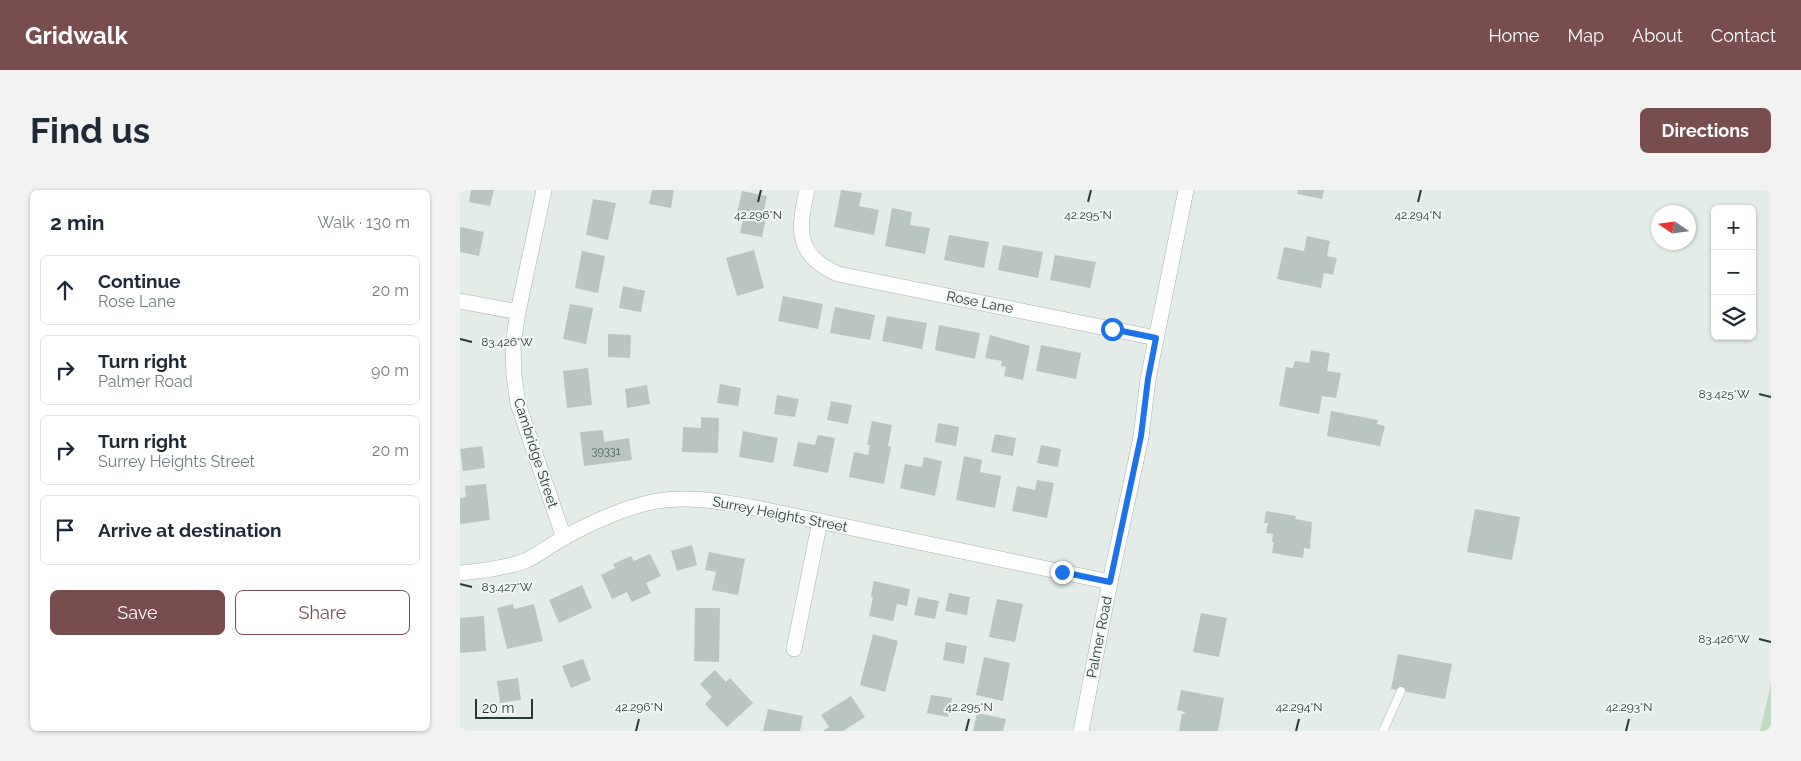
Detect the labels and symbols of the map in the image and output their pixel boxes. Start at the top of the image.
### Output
north arrow [1651,205,1696,250]
text: 42.296°N [734,208,782,222]
text: 42.295°N [1064,208,1112,222]
text: 42.294°N [1394,208,1442,222]
street label: Rose Lane [945,288,1015,316]
route start [1101,318,1124,341]
text: 83.426°W [481,335,533,349]
text: 83.425°W [1699,387,1750,401]
street label: Cambridge Street [511,396,561,510]
house number: 39331 [592,445,621,458]
street label: Surrey Heights Street [711,493,849,535]
route end [1051,561,1074,584]
text: 83.427°W [482,580,533,594]
street label: Palmer Road [1083,595,1115,679]
text: 83.426°W [1698,632,1750,646]
scale bar [475,696,532,719]
text: 42.296°N [615,700,663,714]
text: 42.295°N [945,700,993,714]
text: 42.294°N [1275,700,1323,714]
text: 42.293°N [1606,700,1652,714]

